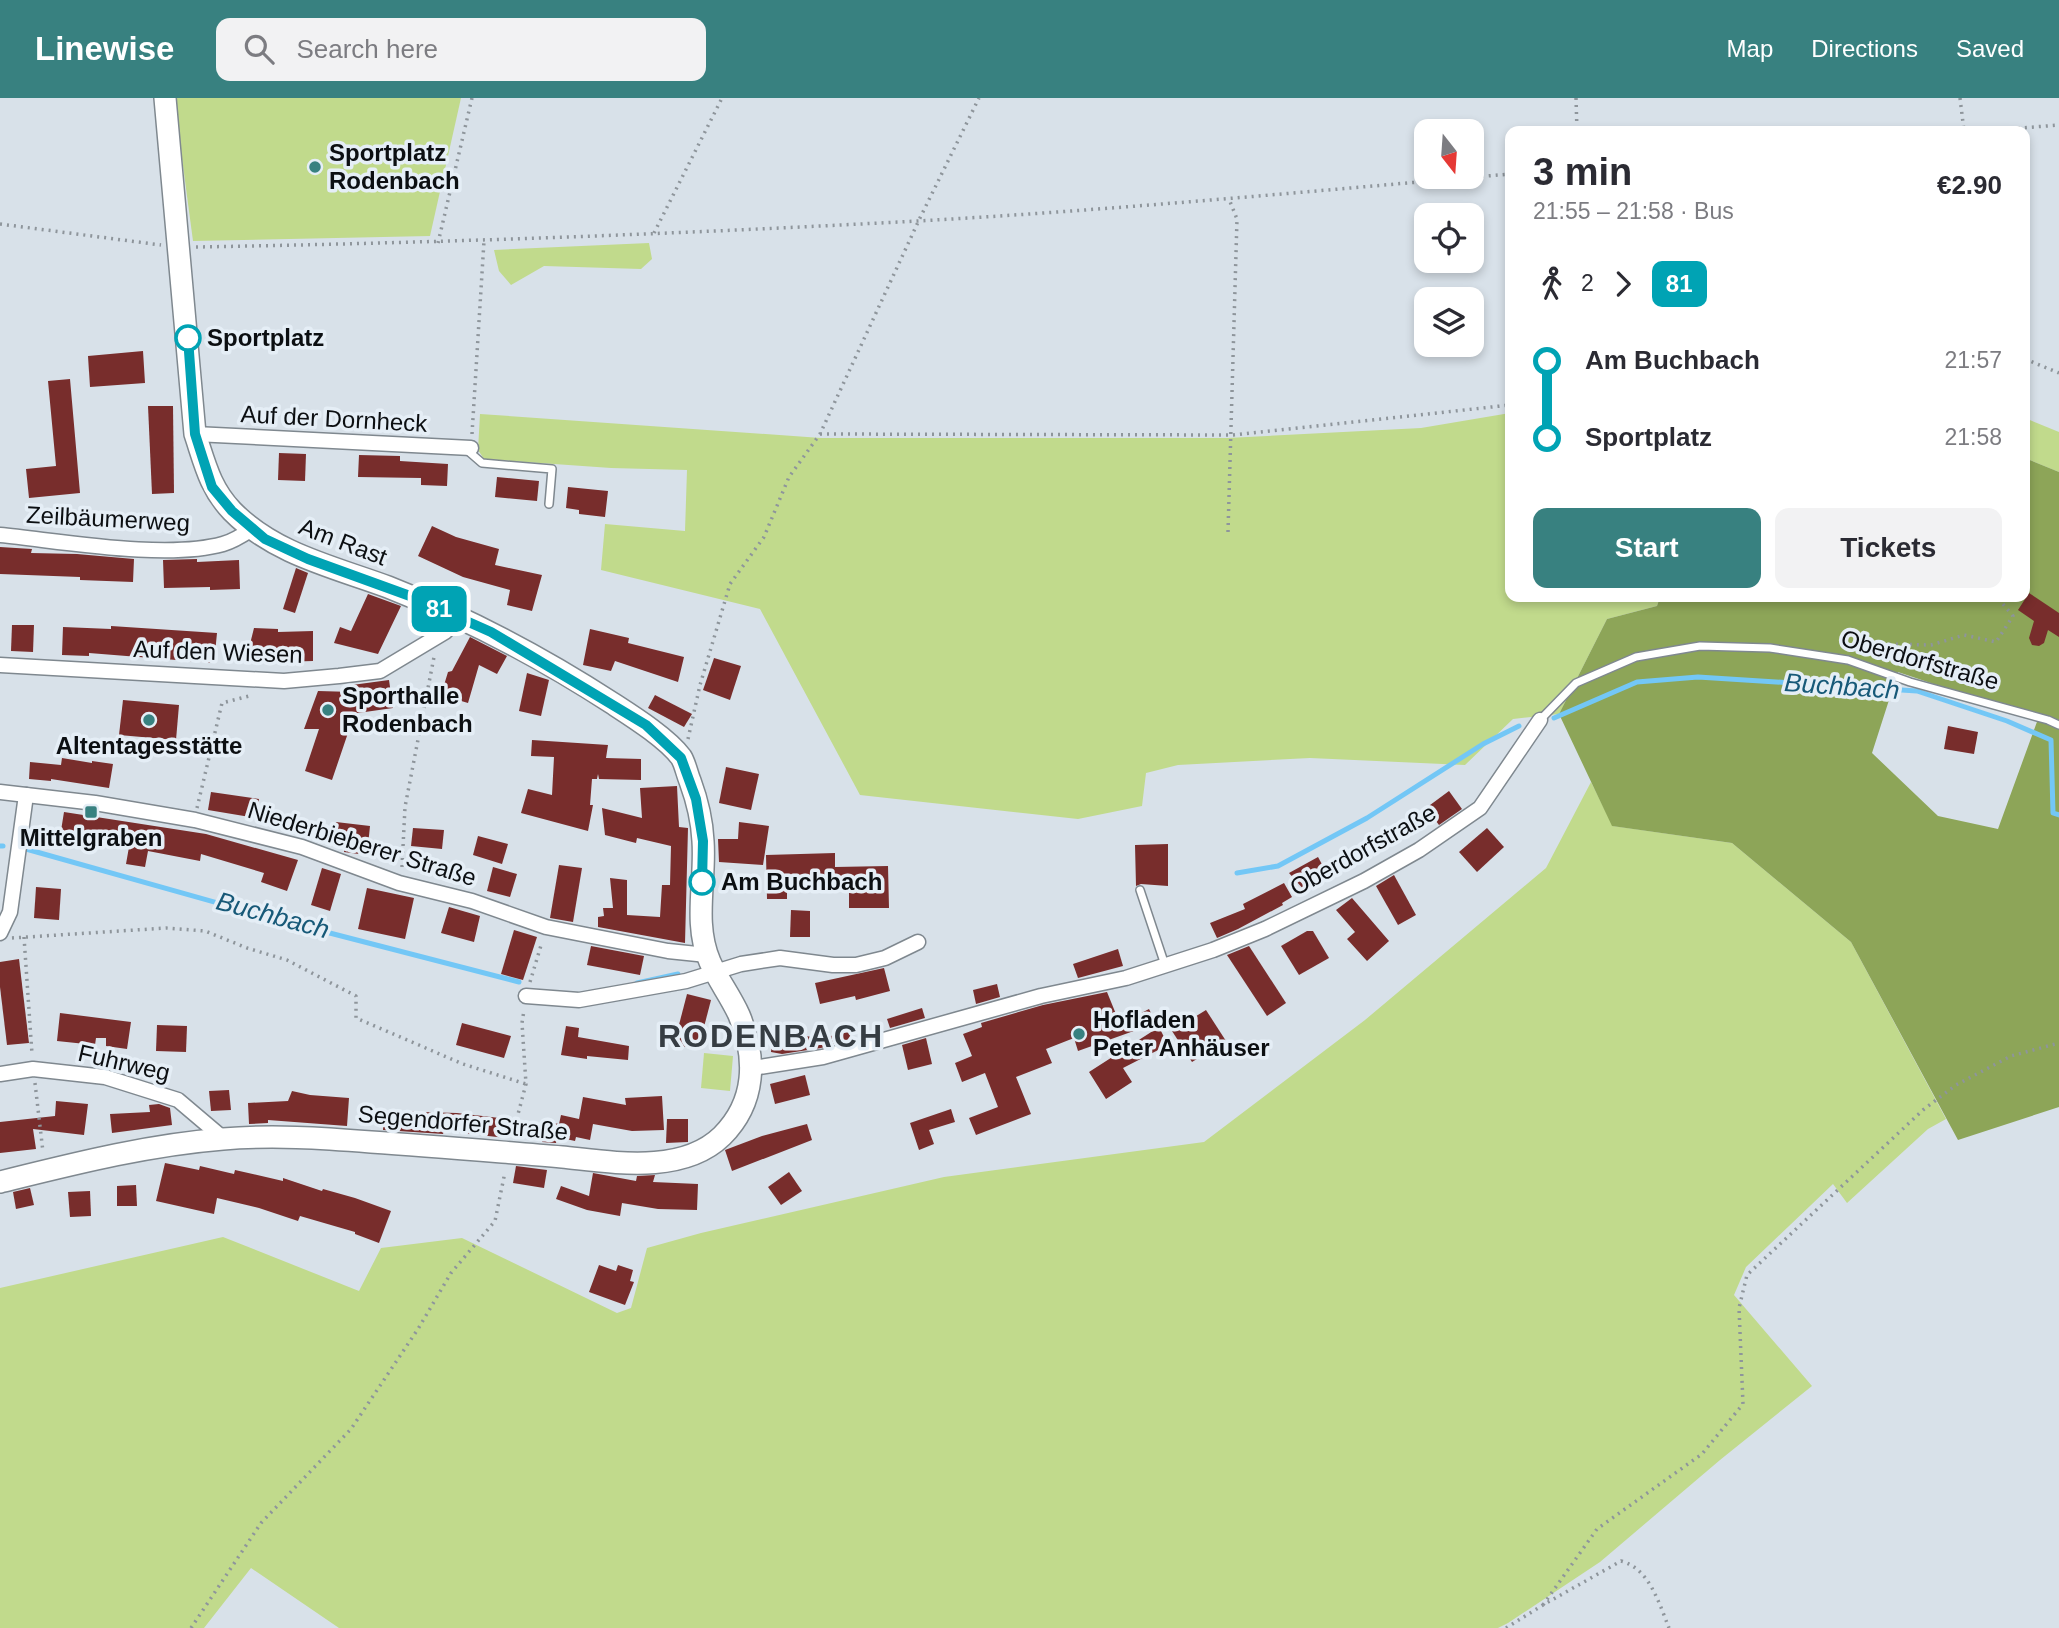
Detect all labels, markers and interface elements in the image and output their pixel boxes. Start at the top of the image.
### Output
search box [216,18,706,81]
text: Linewise [35,30,174,67]
icon: search [240,30,278,68]
text: Search here [296,34,438,64]
text: Map [1727,35,1773,62]
text: Directions [1811,35,1918,62]
text: Saved [1956,35,2024,62]
north arrow [1414,119,1484,189]
map controls [1414,119,1484,357]
place label: Sportplatz Rodenbach [329,139,460,194]
text: 3 min [1533,151,1632,193]
marker: Sportplatz Rodenbach [307,159,323,175]
text: €2.90 [1937,170,2002,200]
text: 21:55 – 21:58 · Bus [1533,198,1734,224]
button: locate [1414,203,1484,273]
icon: walk [1533,265,1571,303]
icon: forward [1604,265,1642,303]
text: 2 [1581,270,1594,296]
text: 81 [1666,270,1693,297]
button: layers [1414,287,1484,357]
place label: Sportplatz [207,324,324,351]
marker: Sportplatz [175,325,201,351]
text: Am Buchbach [1585,345,1760,375]
text: 21:57 [1944,347,2002,373]
street label: Auf der Dornheck [240,400,429,437]
text: Sportplatz [1585,422,1712,452]
text: 21:58 [1944,424,2002,450]
street label: Zeilbäumerweg [25,501,191,536]
button: Start [1533,508,1761,588]
button: Tickets [1775,508,2002,588]
street label: Am Rast [295,512,391,571]
line badge: 81 [408,586,471,632]
text: 81 [426,595,452,622]
street label: Oberdorfstraße [1838,624,2002,695]
street label: Auf den Wiesen [133,635,303,668]
water label: Buchbach [1783,667,1901,705]
place label: Sporthalle Rodenbach [342,682,473,737]
marker: Sporthalle Rodenbach [320,702,336,718]
marker: Altentagesstätte [141,712,157,728]
place label: Altentagesstätte [56,732,242,759]
street label: Niederbieberer Straße [245,796,480,891]
street label: Oberdorfstraße [1285,798,1440,901]
marker: Mittelgraben [83,804,99,820]
place label: Mittelgraben [20,824,162,851]
place label: Am Buchbach [721,868,882,895]
marker: Am Buchbach [689,869,715,895]
water label: Buchbach [213,886,333,944]
place label: Hofladen Peter Anhäuser [1093,1006,1270,1061]
district label: RODENBACH [658,1018,884,1054]
marker: Hofladen Peter Anhäuser [1071,1026,1087,1042]
street label: Fuhrweg [76,1039,173,1086]
street label: Segendorfer Straße [357,1100,569,1145]

